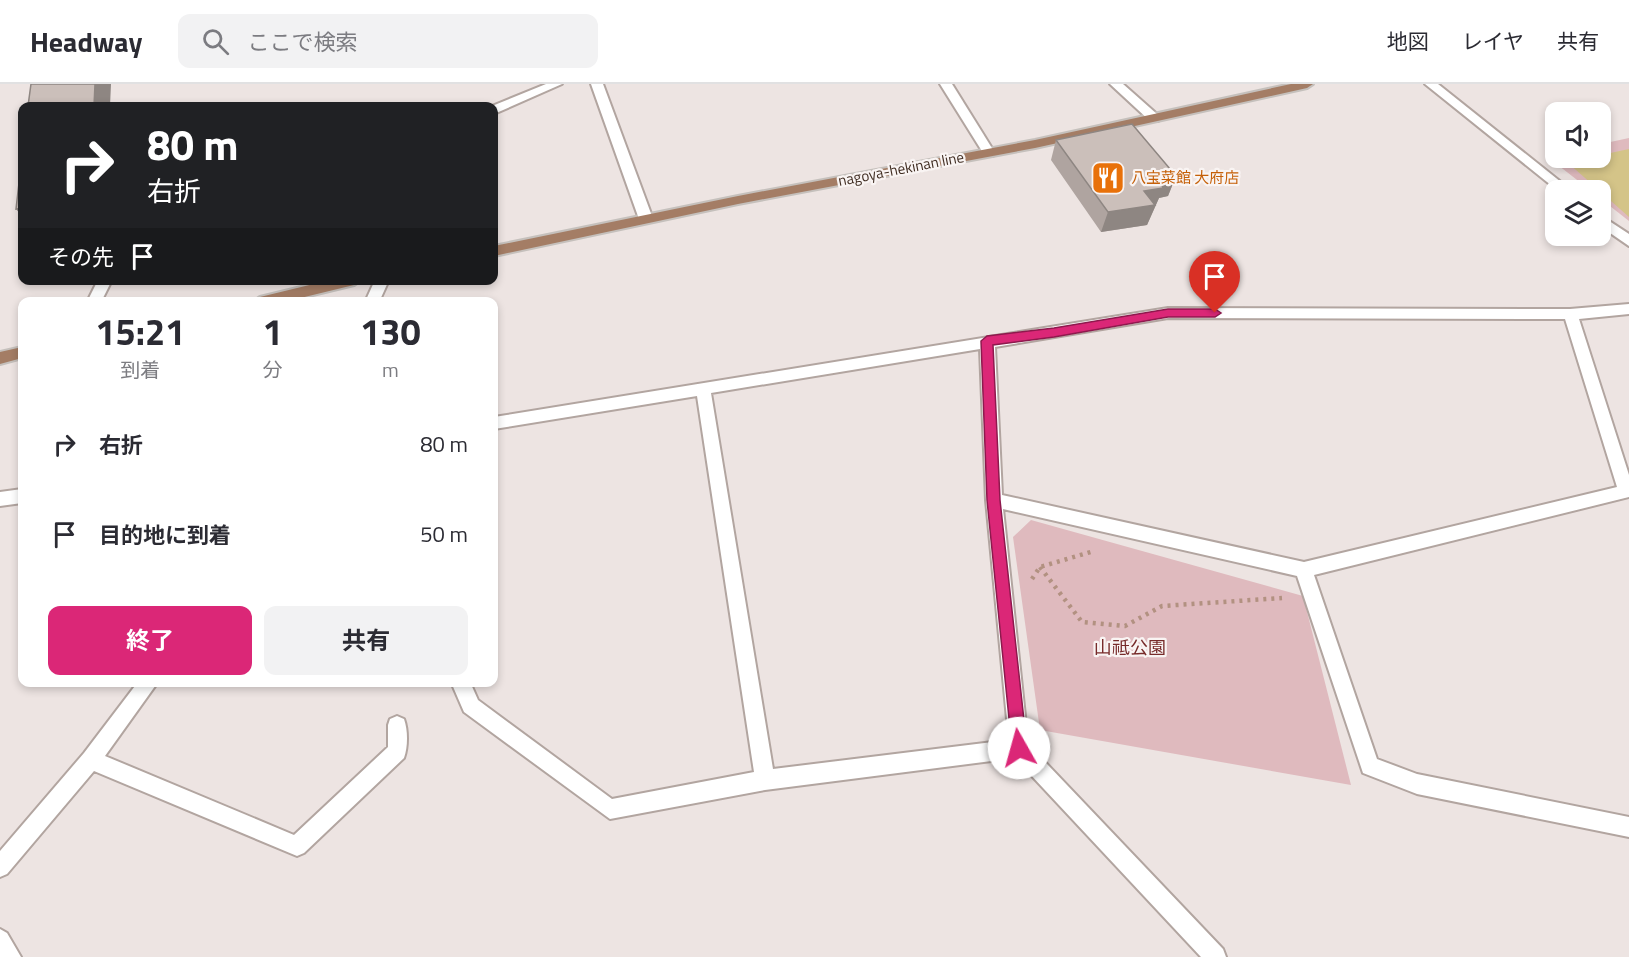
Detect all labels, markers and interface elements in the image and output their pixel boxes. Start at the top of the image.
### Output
search box [178,14,598,68]
text: Headway [30,20,142,63]
icon: search [199,25,232,58]
text: ここで検索 [247,25,358,59]
text: 地図 [1387,25,1429,57]
text: レイヤ [1462,25,1524,57]
text: 共有 [1557,25,1599,57]
map controls [1545,102,1611,246]
button: sound [1545,102,1611,168]
text: 80 m [147,112,239,176]
icon: right [48,126,126,204]
street label: nagoya-hekinan line [836,145,966,192]
restaurant icon: 八宝菜館 大府店 [1090,160,1126,196]
place label: 八宝菜館 大府店 [1131,166,1239,189]
text: 右折 [147,170,201,211]
button: layers [1545,180,1611,246]
text: その先 [48,240,114,274]
icon: arrive [126,240,159,273]
pin [1189,251,1240,313]
icon: arrive [1198,260,1231,293]
text: 15:21 [95,304,185,359]
text: 1 [263,304,283,359]
text: 130 [360,304,421,359]
text: 到着 [120,354,160,385]
text: 分 [263,354,283,385]
text: m [382,354,399,385]
text: 80 m [420,427,468,461]
icon: right [48,428,81,461]
text: 右折 [99,428,143,462]
text: 50 m [420,517,468,551]
icon: arrive [48,518,81,551]
text: 目的地に到着 [99,518,231,552]
button: 終了 [48,606,252,675]
button: 共有 [264,606,468,675]
park label: 山祗公園 [1094,634,1166,661]
position arrow [987,716,1051,780]

